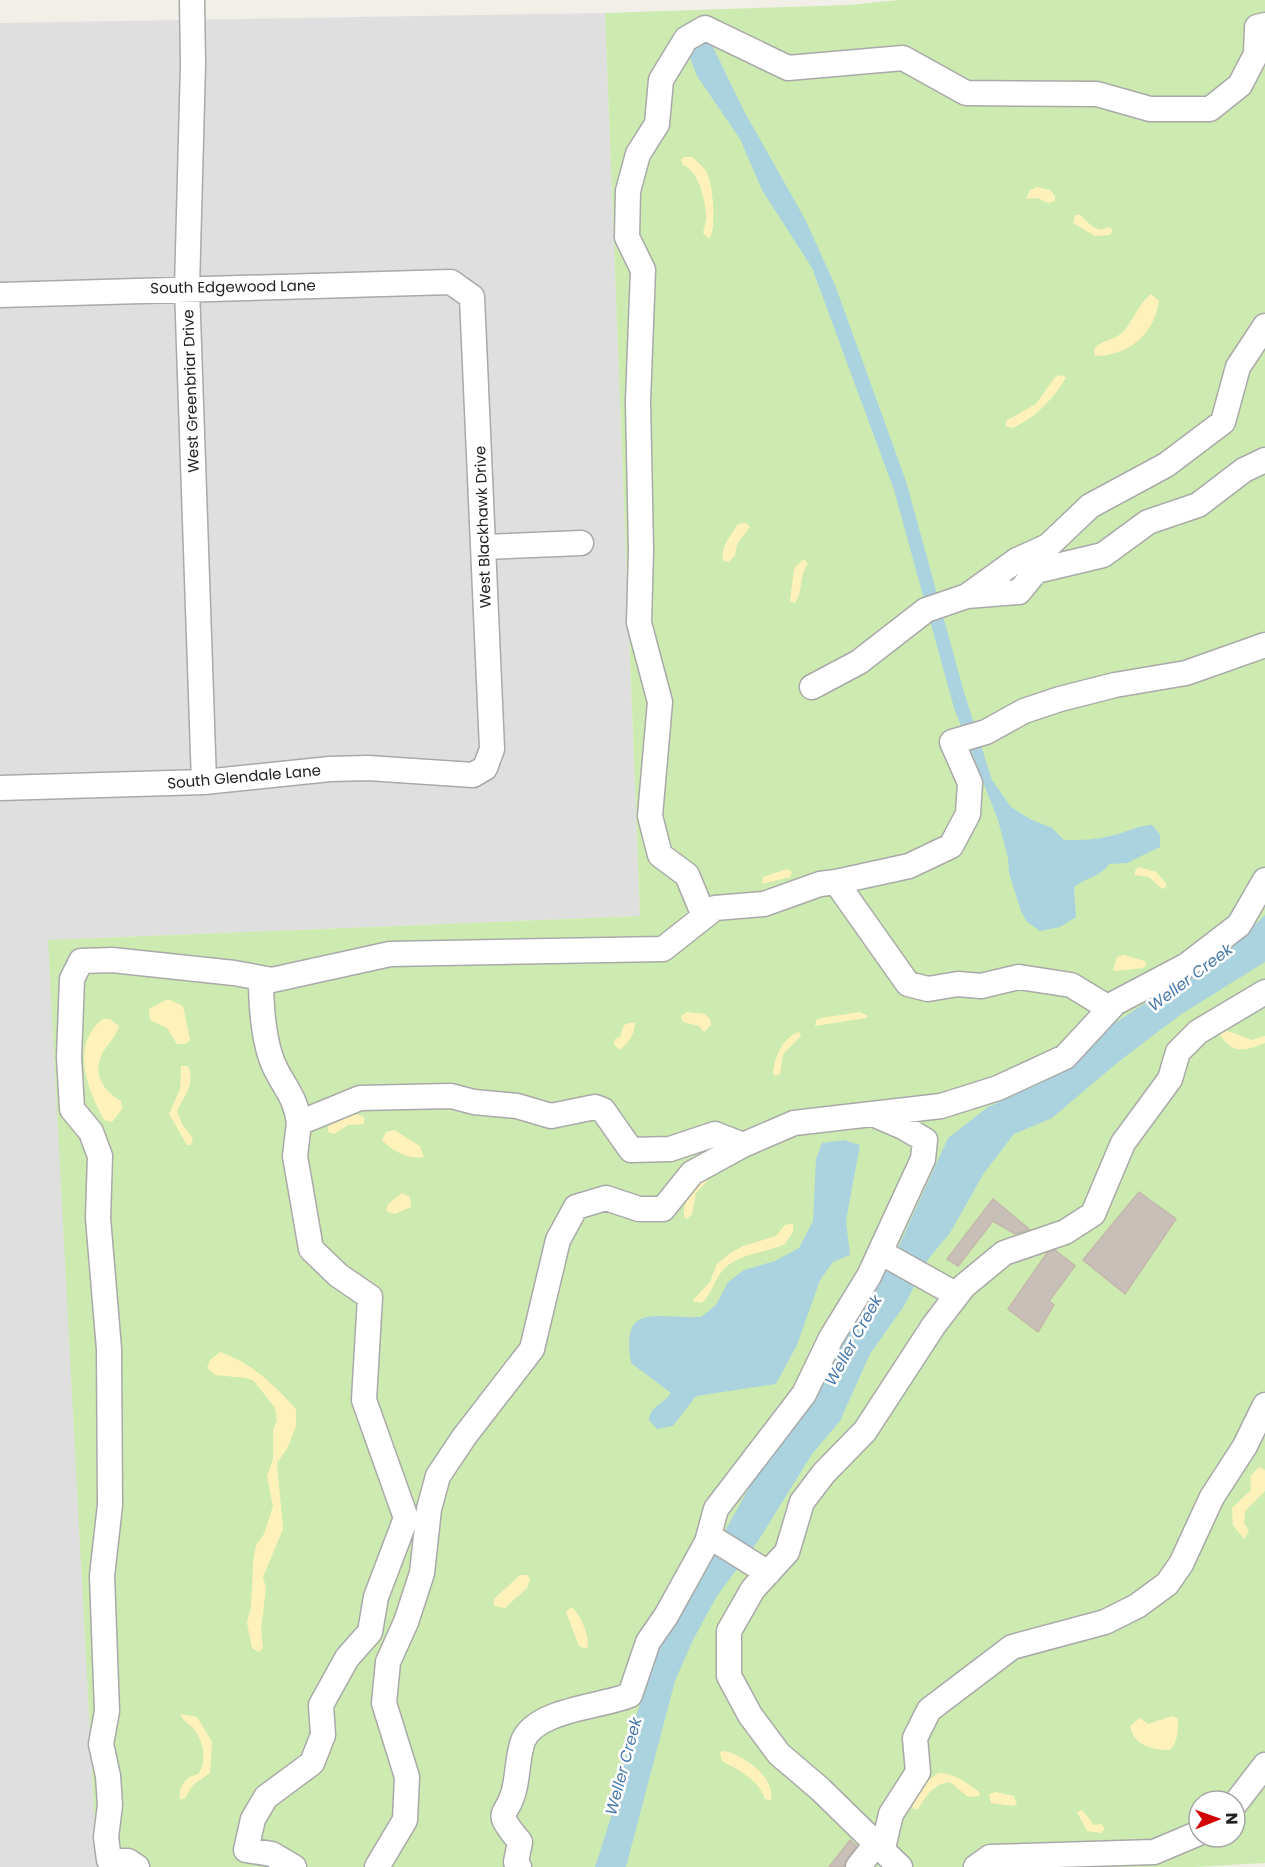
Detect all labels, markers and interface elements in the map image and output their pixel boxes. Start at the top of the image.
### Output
street label: South Edgewood Lane [150,275,316,298]
street label: West Greenbriar Drive [177,309,204,473]
street label: West Blackhawk Drive [469,445,496,609]
street label: South Glendale Lane [166,759,322,794]
water label: Weller Creek [1143,938,1238,1017]
water label: Weller Creek [819,1290,888,1390]
water label: Weller Creek [599,1714,648,1818]
north arrow [1187,1789,1247,1849]
text: N [1220,1813,1243,1825]

